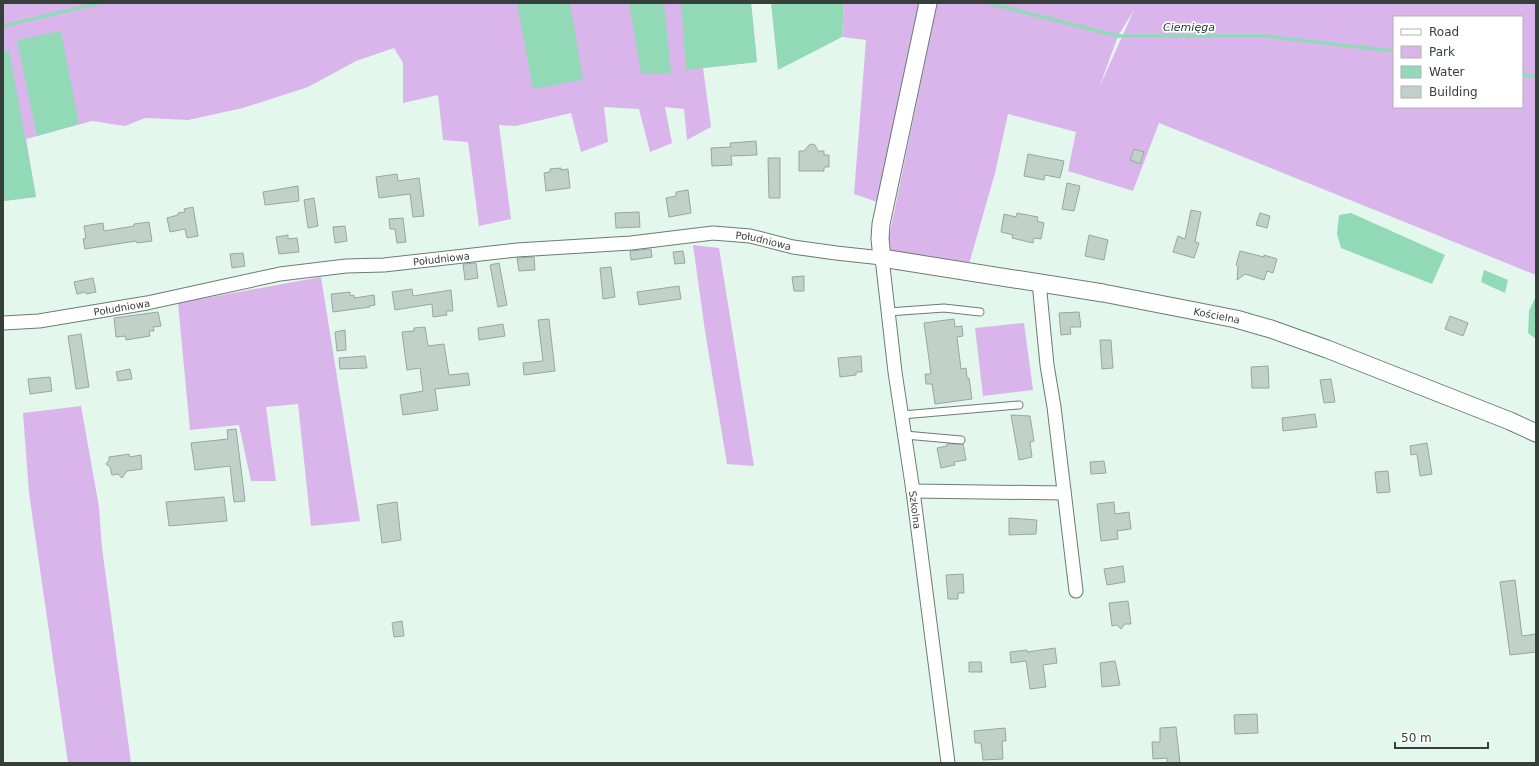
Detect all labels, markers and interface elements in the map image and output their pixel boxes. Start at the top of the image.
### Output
legend [1393,16,1523,108]
water label: Ciemięga [1163,21,1215,34]
text: Road [1429,25,1459,39]
text: Park [1429,45,1455,59]
text: Water [1429,65,1465,79]
text: Building [1429,85,1478,99]
street label: Południowa [735,230,792,252]
street label: Południowa [413,250,470,268]
street label: Południowa [93,298,151,318]
street label: Kościelna [1193,306,1241,326]
street label: Szkolna [907,490,923,530]
scale bar [1395,724,1488,750]
text: 50 m [1401,731,1432,745]

